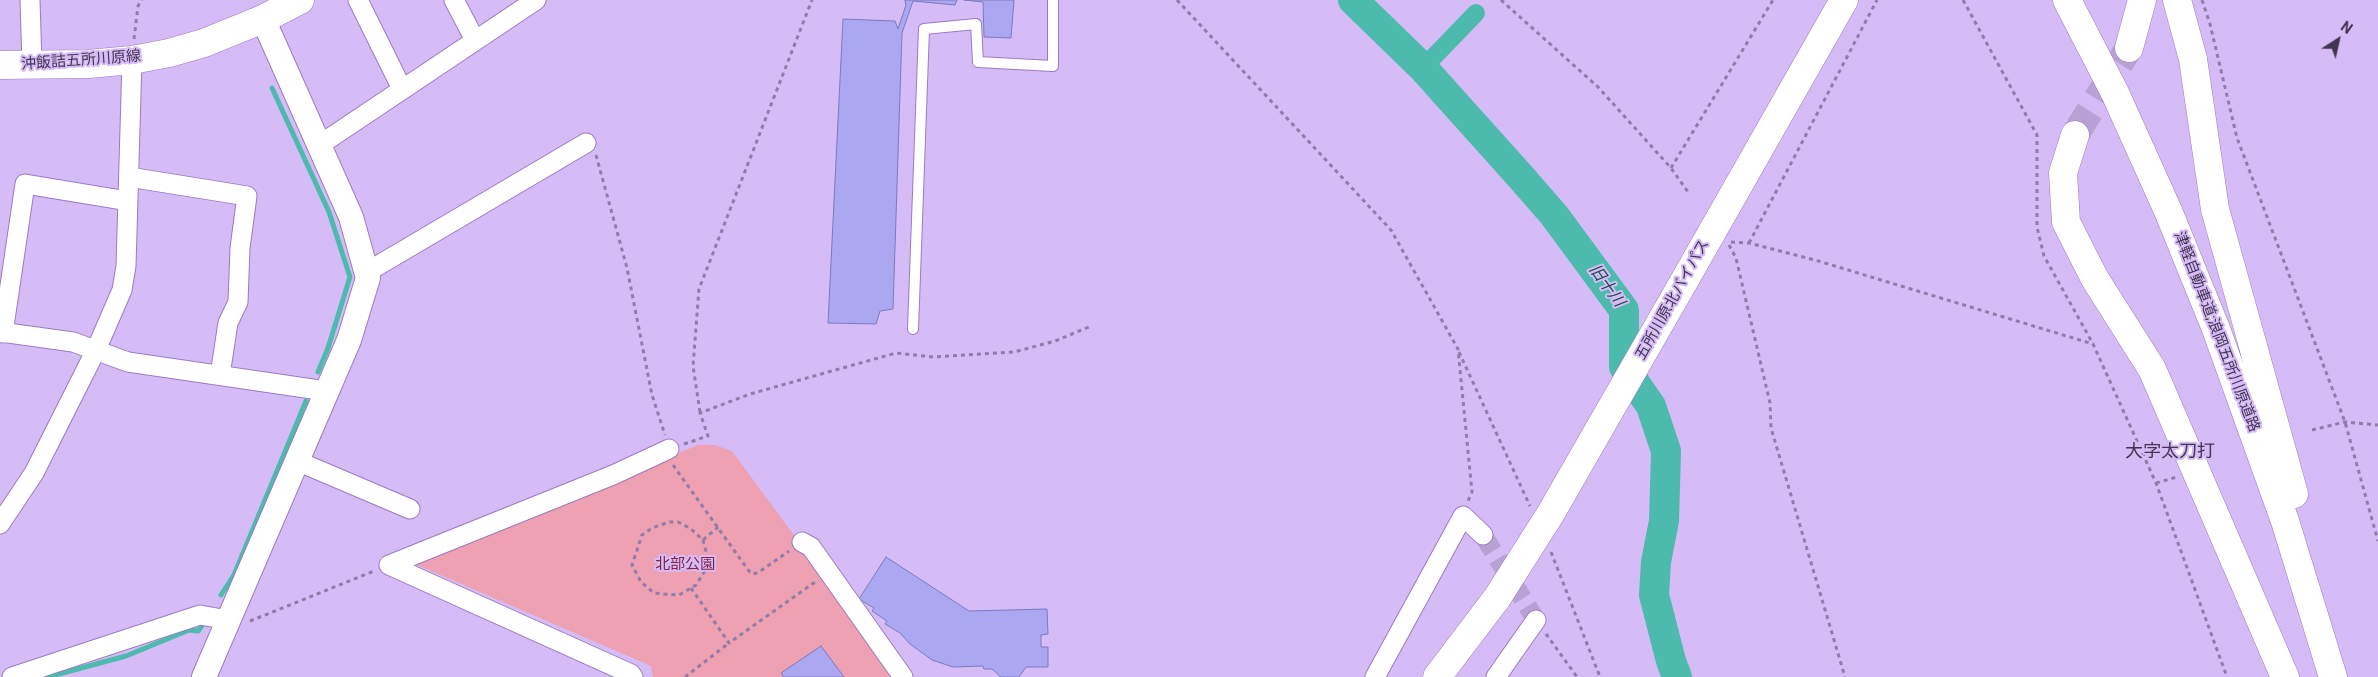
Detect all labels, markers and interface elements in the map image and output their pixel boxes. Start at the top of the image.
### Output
north arrow [2313,15,2363,65]
text: N [2338,18,2355,37]
street label: 沖飯詰五所川原線 [21,48,141,74]
street label: 津軽自動車道;浪岡五所川原道路 [2169,229,2263,435]
street label: 五所川原北バイパス [1632,237,1714,363]
water label: 旧十川 [1584,261,1628,311]
district label: 大字太刀打 [2125,441,2215,463]
park label: 北部公園 [655,556,715,574]

